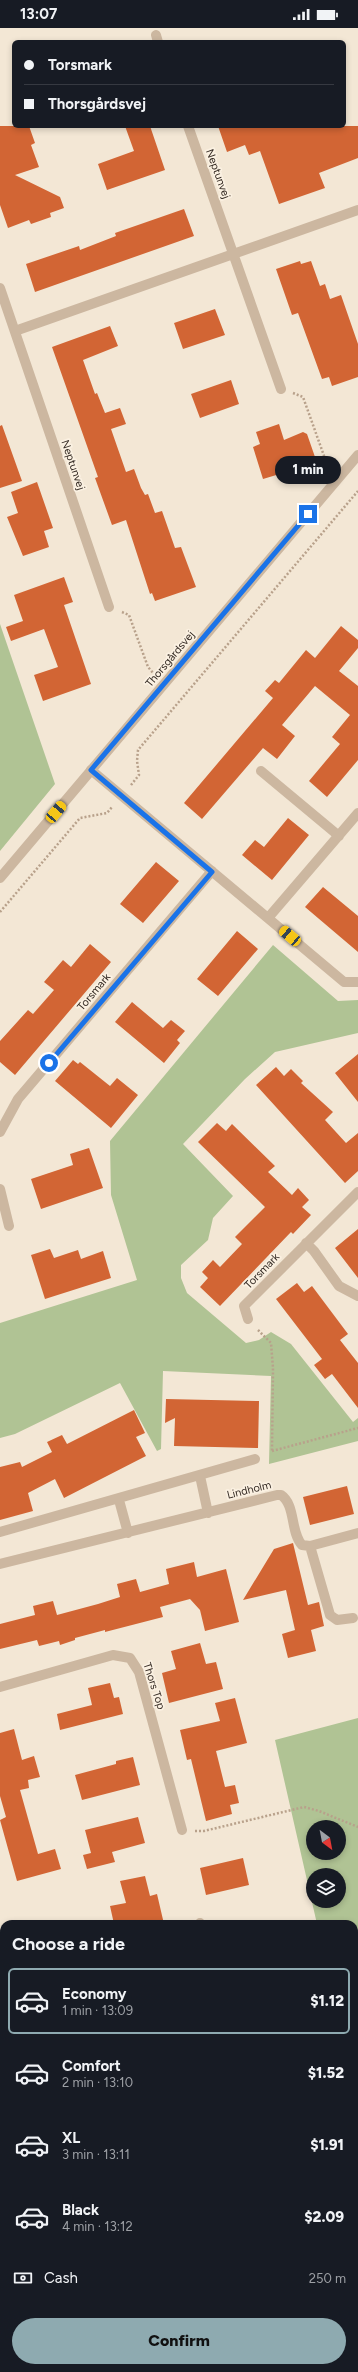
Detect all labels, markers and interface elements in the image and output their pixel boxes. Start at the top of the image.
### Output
text: 13:07 [20,5,57,23]
text: Torsmark [48,56,112,74]
text: Thorsgårdsvej [48,95,146,113]
street label: Neptunvej [203,147,233,201]
street label: Neptunvej [58,438,88,492]
callout: 1 min [275,456,341,484]
text: 1 min [292,462,324,477]
route end [299,505,317,523]
street label: Thorsgårdsvej [143,628,197,690]
car [44,799,68,825]
car [277,924,303,948]
street label: Torsmark [75,970,114,1013]
route start [40,1054,58,1072]
street label: Torsmark [242,1250,283,1292]
street label: Lindholm [226,1478,272,1502]
street label: Thors Top [140,1661,168,1712]
north arrow [306,1820,346,1860]
map controls [306,1820,346,1908]
button: layers [306,1868,346,1908]
text: Choose a ride [12,1933,125,1955]
icon: car [14,1983,50,2019]
text: Economy [62,1985,127,2003]
text: $1.12 [310,1992,344,2010]
text: 1 min · 13:09 [62,2003,133,2018]
icon: car [14,2055,50,2091]
text: Comfort [62,2057,121,2075]
text: $1.52 [308,2064,344,2082]
text: 2 min · 13:10 [62,2075,133,2090]
icon: car [14,2127,50,2163]
text: XL [62,2129,80,2147]
text: $1.91 [310,2136,344,2154]
text: 3 min · 13:11 [62,2147,130,2162]
icon: car [14,2199,50,2235]
text: Black [62,2201,99,2219]
text: $2.09 [304,2208,344,2226]
text: 4 min · 13:12 [62,2219,133,2234]
icon: cash [12,2267,34,2289]
text: Cash [44,2269,78,2287]
text: 250 m [309,2271,346,2286]
button: Confirm [12,2318,346,2364]

